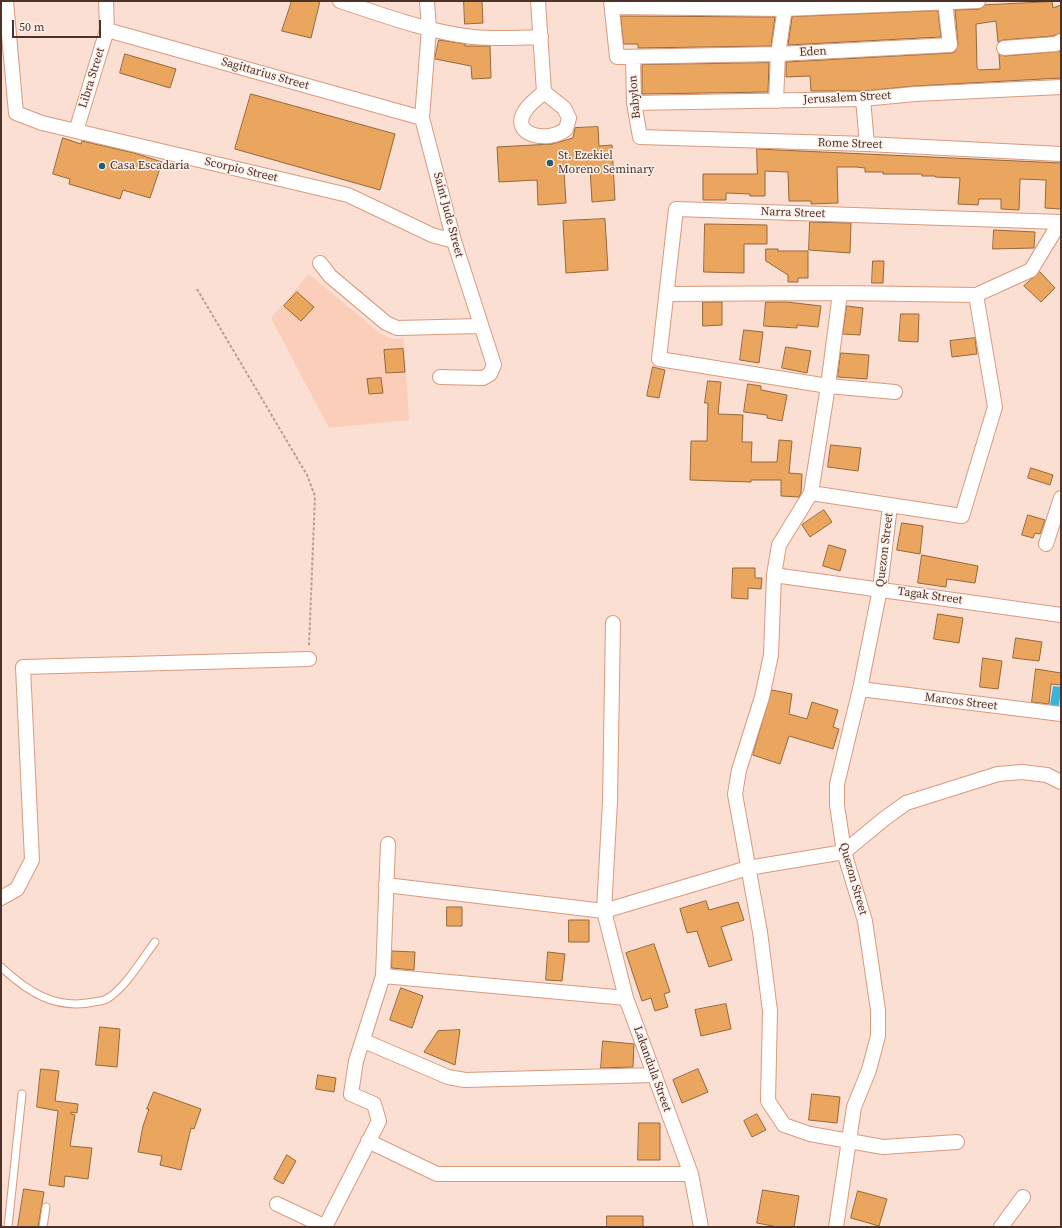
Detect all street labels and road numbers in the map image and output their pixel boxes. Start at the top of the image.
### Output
street label: Eden [799,44,827,60]
street label: Libra Street [76,46,108,110]
street label: Sagittarius Street [219,55,311,93]
street label: Babylon [626,75,644,119]
street label: Jerusalem Street [803,89,891,107]
street label: Rome Street [817,136,883,152]
street label: Scorpio Street [203,155,279,185]
street label: Saint Jude Street [430,171,466,259]
street label: Narra Street [760,205,826,221]
street label: Quezon Street [873,512,897,588]
street label: Tagak Street [897,584,963,608]
street label: Marcos Street [924,690,998,714]
street label: Quezon Street [836,841,870,917]
street label: Lakandula Street [630,1024,674,1114]

